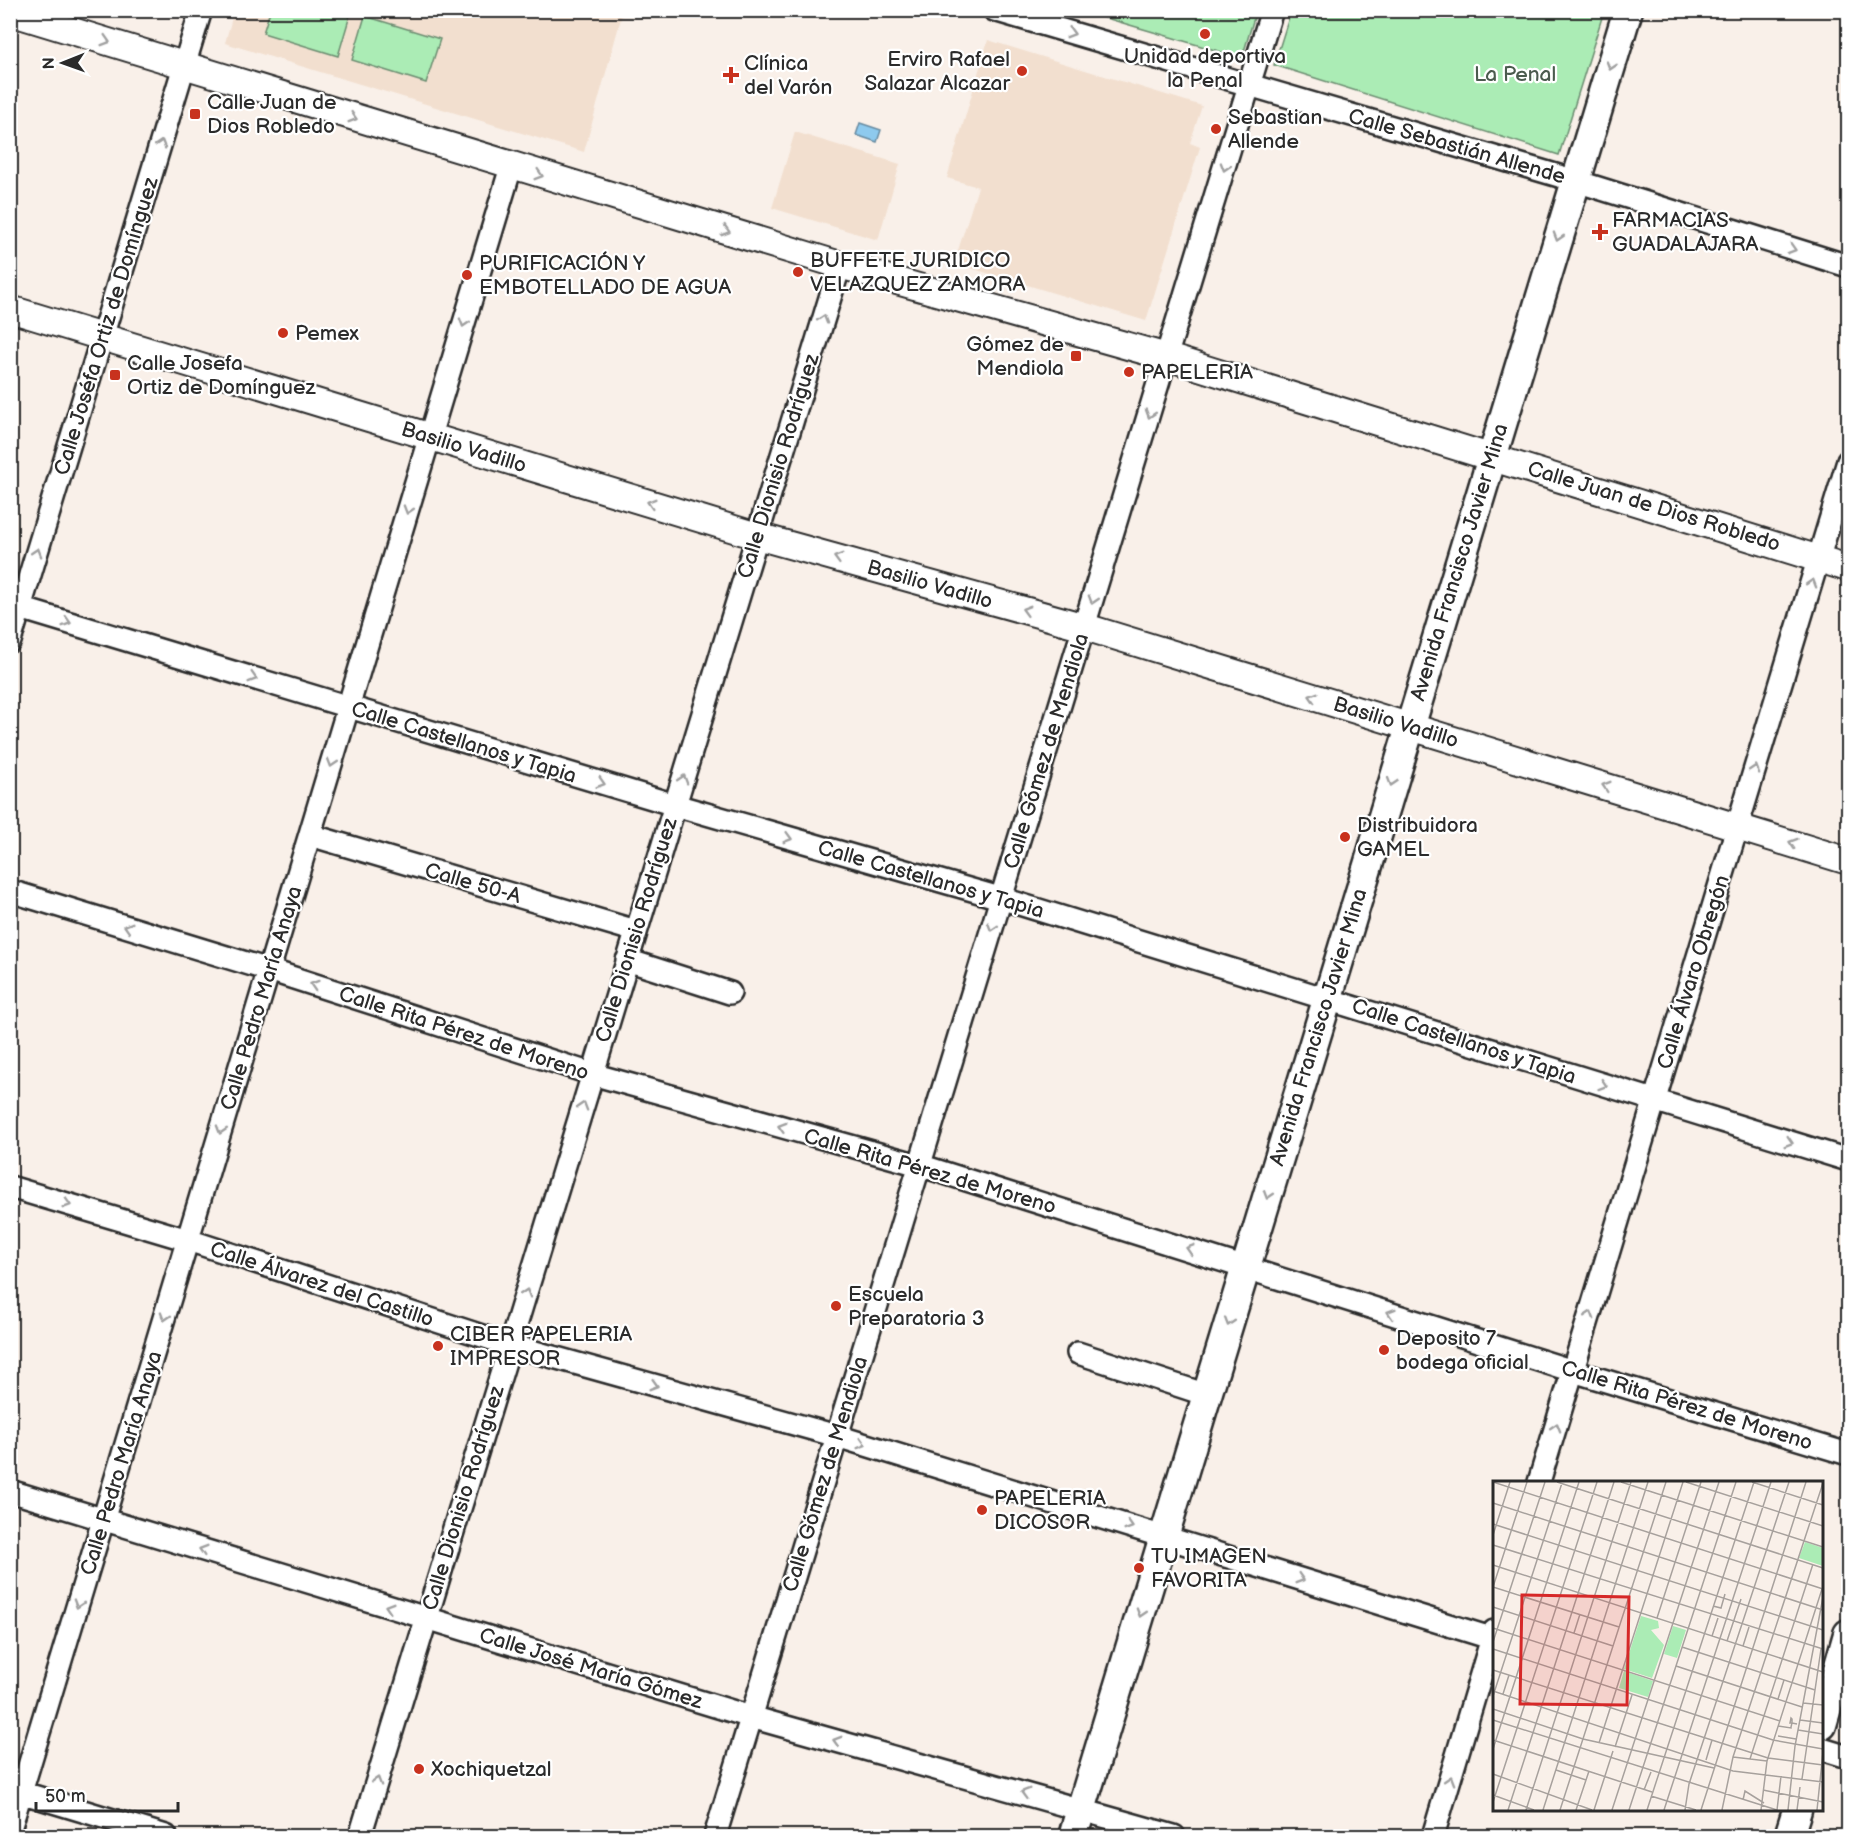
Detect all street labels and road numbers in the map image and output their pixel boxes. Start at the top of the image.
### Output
street label: Calle Sebastián Allende [1345,104,1568,189]
street label: Calle Joséfa Ortiz de Domínguez [49,173,164,478]
street label: Calle Dionisio Rodríguez [732,350,825,582]
street label: Basilio Vadillo [398,417,529,478]
street label: Avenida Francisco Javier Mina [1405,421,1514,704]
street label: Calle Juan de Dios Robledo [1524,456,1783,557]
street label: Basilio Vadillo [864,555,996,614]
street label: Calle Gómez de Mendiola [999,630,1094,872]
street label: Basilio Vadillo [1330,692,1461,753]
street label: Calle Castellanos y Tapia [348,696,580,789]
street label: Calle Dionisio Rodríguez [590,814,683,1046]
street label: Calle Castellanos y Tapia [815,835,1047,924]
street label: Calle 50-A [422,858,524,909]
street label: Calle Álvaro Obregón [1652,872,1735,1072]
street label: Calle Pedro María Anaya [215,883,308,1113]
street label: Avenida Francisco Javier Mina [1264,886,1373,1169]
street label: Calle Rita Pérez de Moreno [336,981,592,1086]
street label: Calle Castellanos y Tapia [1349,993,1579,1090]
street label: Calle Rita Pérez de Moreno [801,1123,1059,1220]
street label: Calle Álvarez del Castillo [207,1237,437,1332]
street label: Calle Pedro María Anaya [75,1348,168,1578]
street label: Calle Gómez de Mendiola [778,1353,873,1595]
street label: Calle Rita Pérez de Moreno [1558,1355,1816,1456]
street label: Calle Dionisio Rodríguez [417,1382,510,1614]
street label: Calle José María Gómez [476,1623,706,1715]

